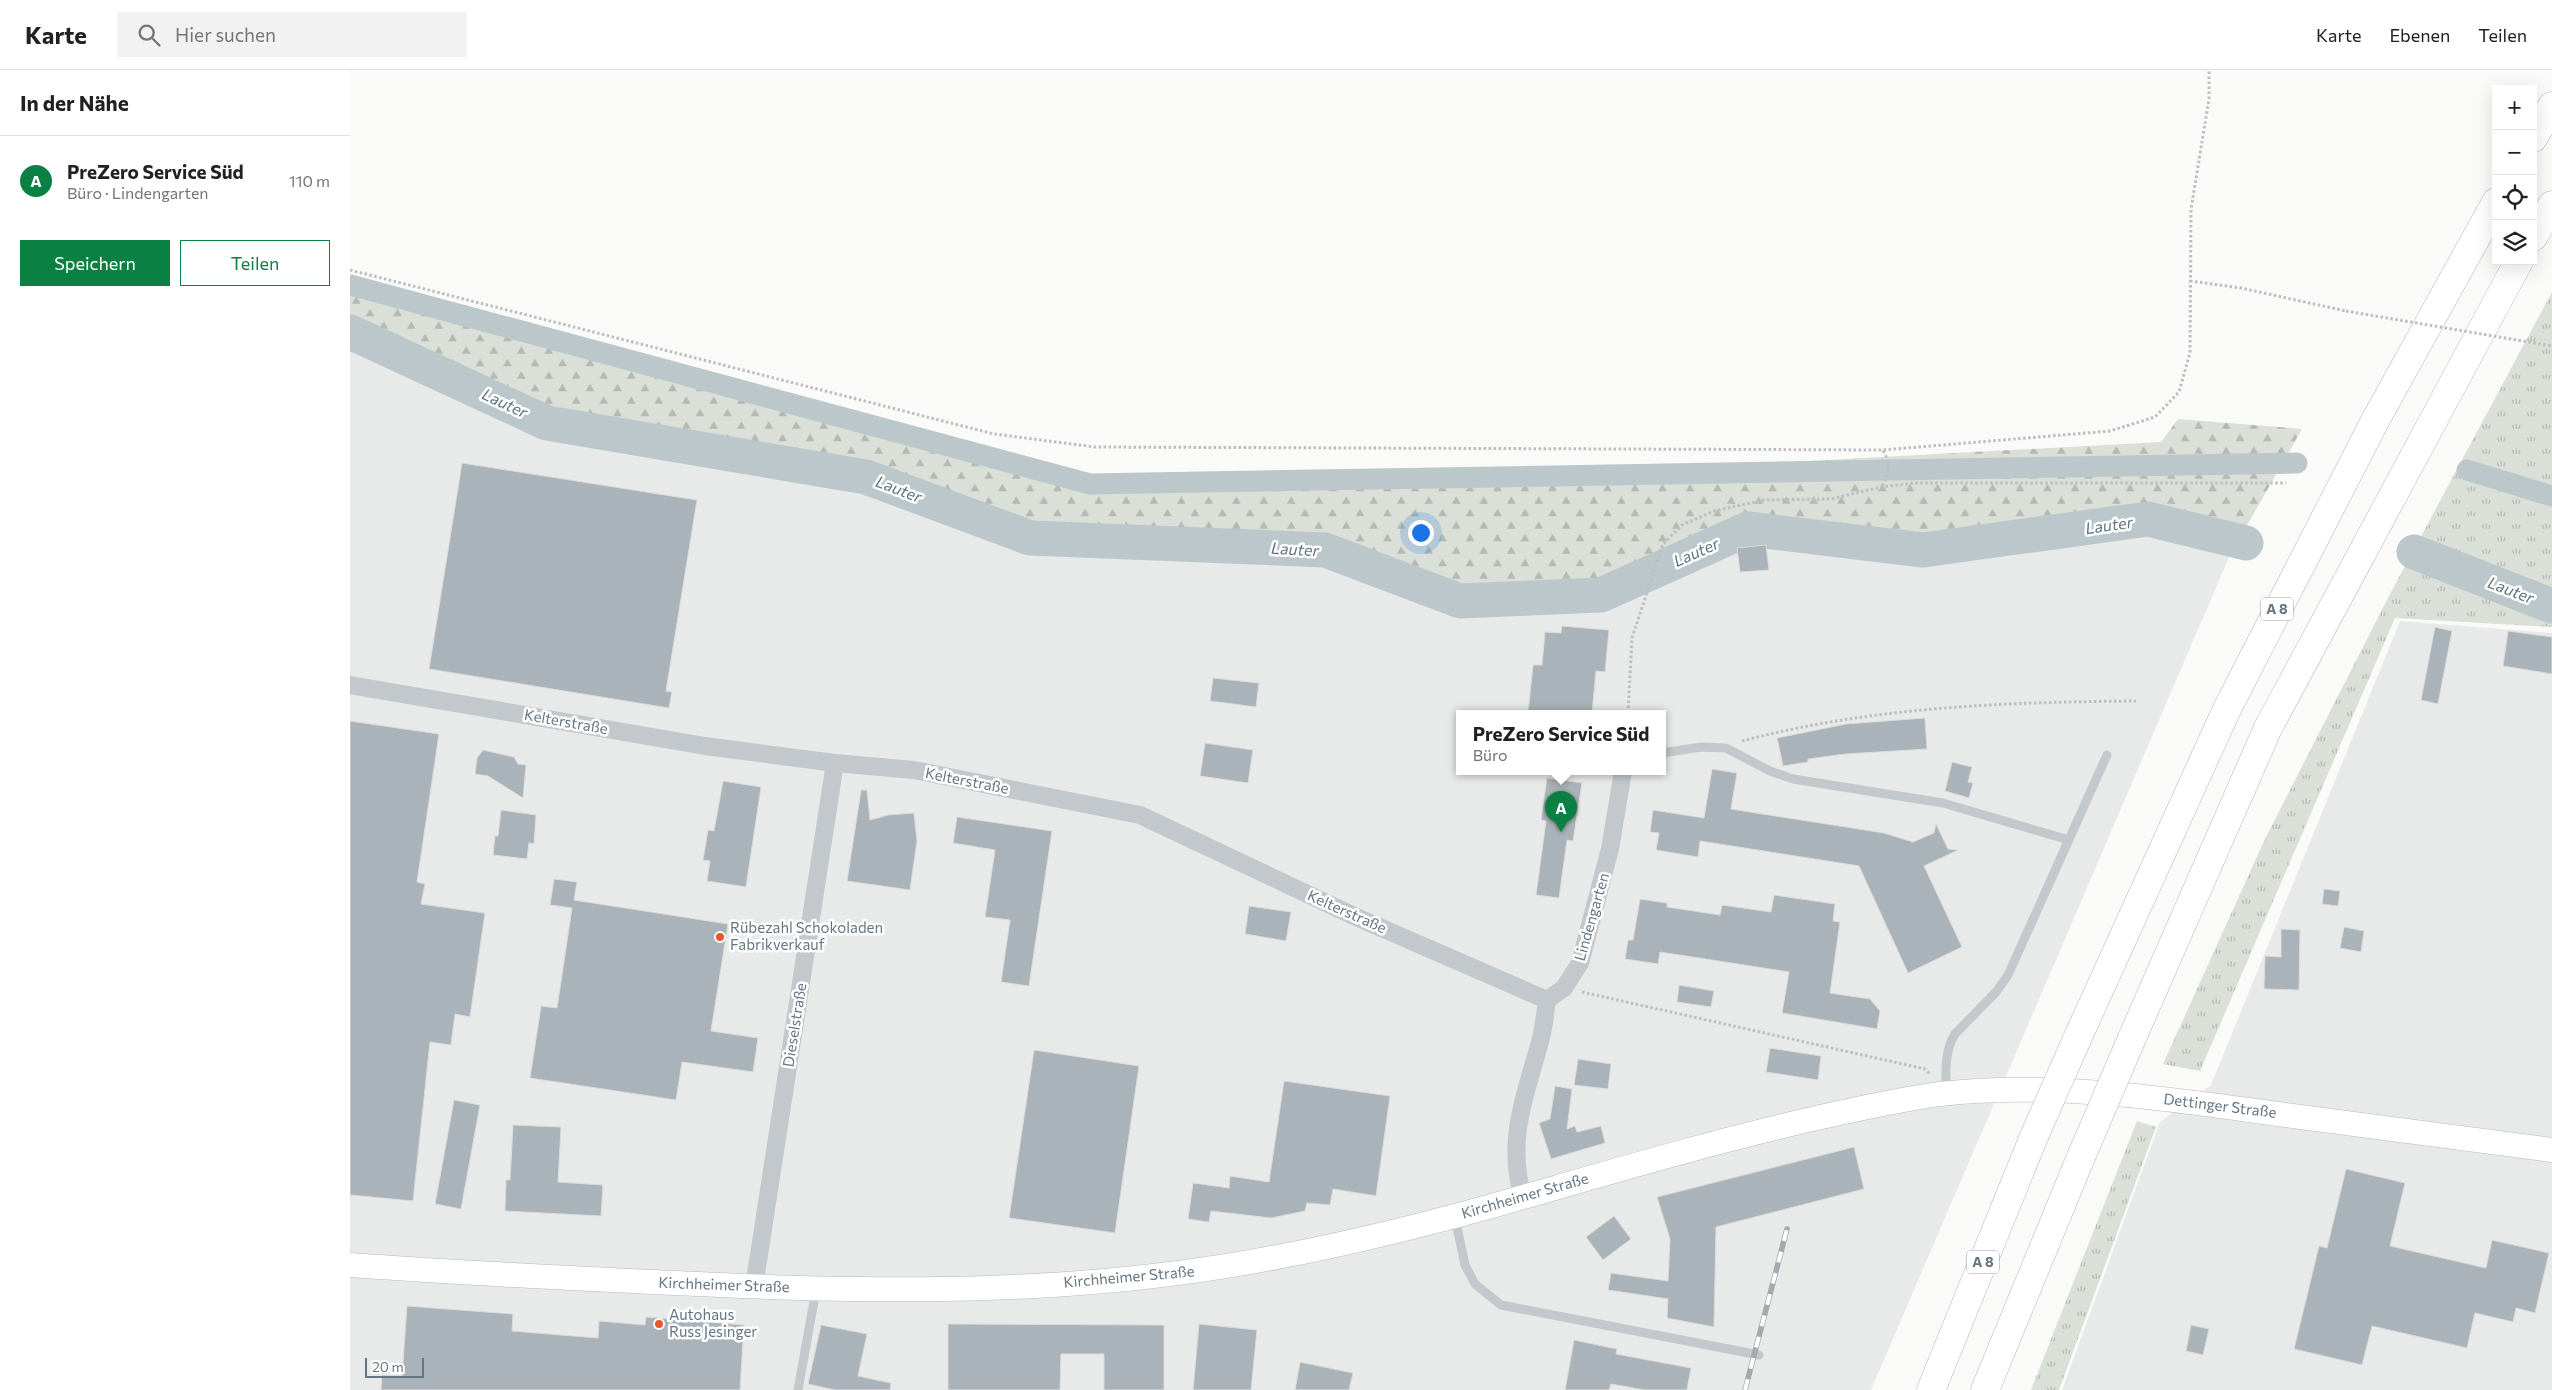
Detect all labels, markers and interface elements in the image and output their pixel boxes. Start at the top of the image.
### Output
search box [117,12,467,57]
text: Karte [25,20,87,49]
icon: search [135,21,163,49]
text: Hier suchen [175,23,276,46]
text: Karte [2316,24,2361,46]
text: Ebenen [2389,24,2450,46]
text: Teilen [2478,24,2527,46]
map controls [2492,85,2537,265]
button: + [2492,85,2537,130]
text: In der Nähe [20,90,129,115]
button: − [2492,130,2537,175]
text: PreZero Service Süd [67,160,244,183]
text: A [30,171,42,190]
text: 110 m [289,171,330,190]
button: locate [2492,175,2537,220]
text: Büro · Lindengarten [67,183,209,202]
button: layers [2492,220,2537,265]
button: Speichern [20,240,170,286]
button: Teilen [180,240,330,286]
water label: Lauter [480,384,531,421]
water label: Lauter [873,471,925,506]
water label: Lauter [2084,512,2134,537]
your location [1408,520,1434,546]
water label: Lauter [1670,533,1722,570]
water label: Lauter [1271,538,1320,559]
water label: Lauter [2485,572,2537,607]
road number: A 8 [2261,598,2293,620]
street label: Kelterstraße [523,705,609,737]
popup [1456,710,1666,775]
text: PreZero Service Süd [1473,722,1649,745]
text: Büro [1473,745,1508,764]
street label: Kelterstraße [924,763,1010,797]
pin: A [1545,791,1577,832]
street label: Lindengarten [1570,871,1612,963]
street label: Kelterstraße [1305,886,1390,937]
place label: Rübezahl Schokoladen Fabrikverkauf [730,918,883,953]
marker: Rübezahl Schokoladen Fabrikverkauf [714,931,726,943]
street label: Dieselstraße [778,981,810,1068]
street label: Dettinger Straße [2163,1089,2278,1121]
street label: Kirchheimer Straße [1459,1168,1590,1222]
road number: A 8 [1967,1250,1999,1274]
street label: Kirchheimer Straße [1063,1261,1195,1291]
street label: Kirchheimer Straße [658,1273,790,1295]
place label: Autohaus Russ Jesinger [669,1305,757,1340]
marker: Autohaus Russ Jesinger [653,1318,665,1330]
scale bar [365,1355,424,1378]
text: 20 m [372,1358,404,1375]

